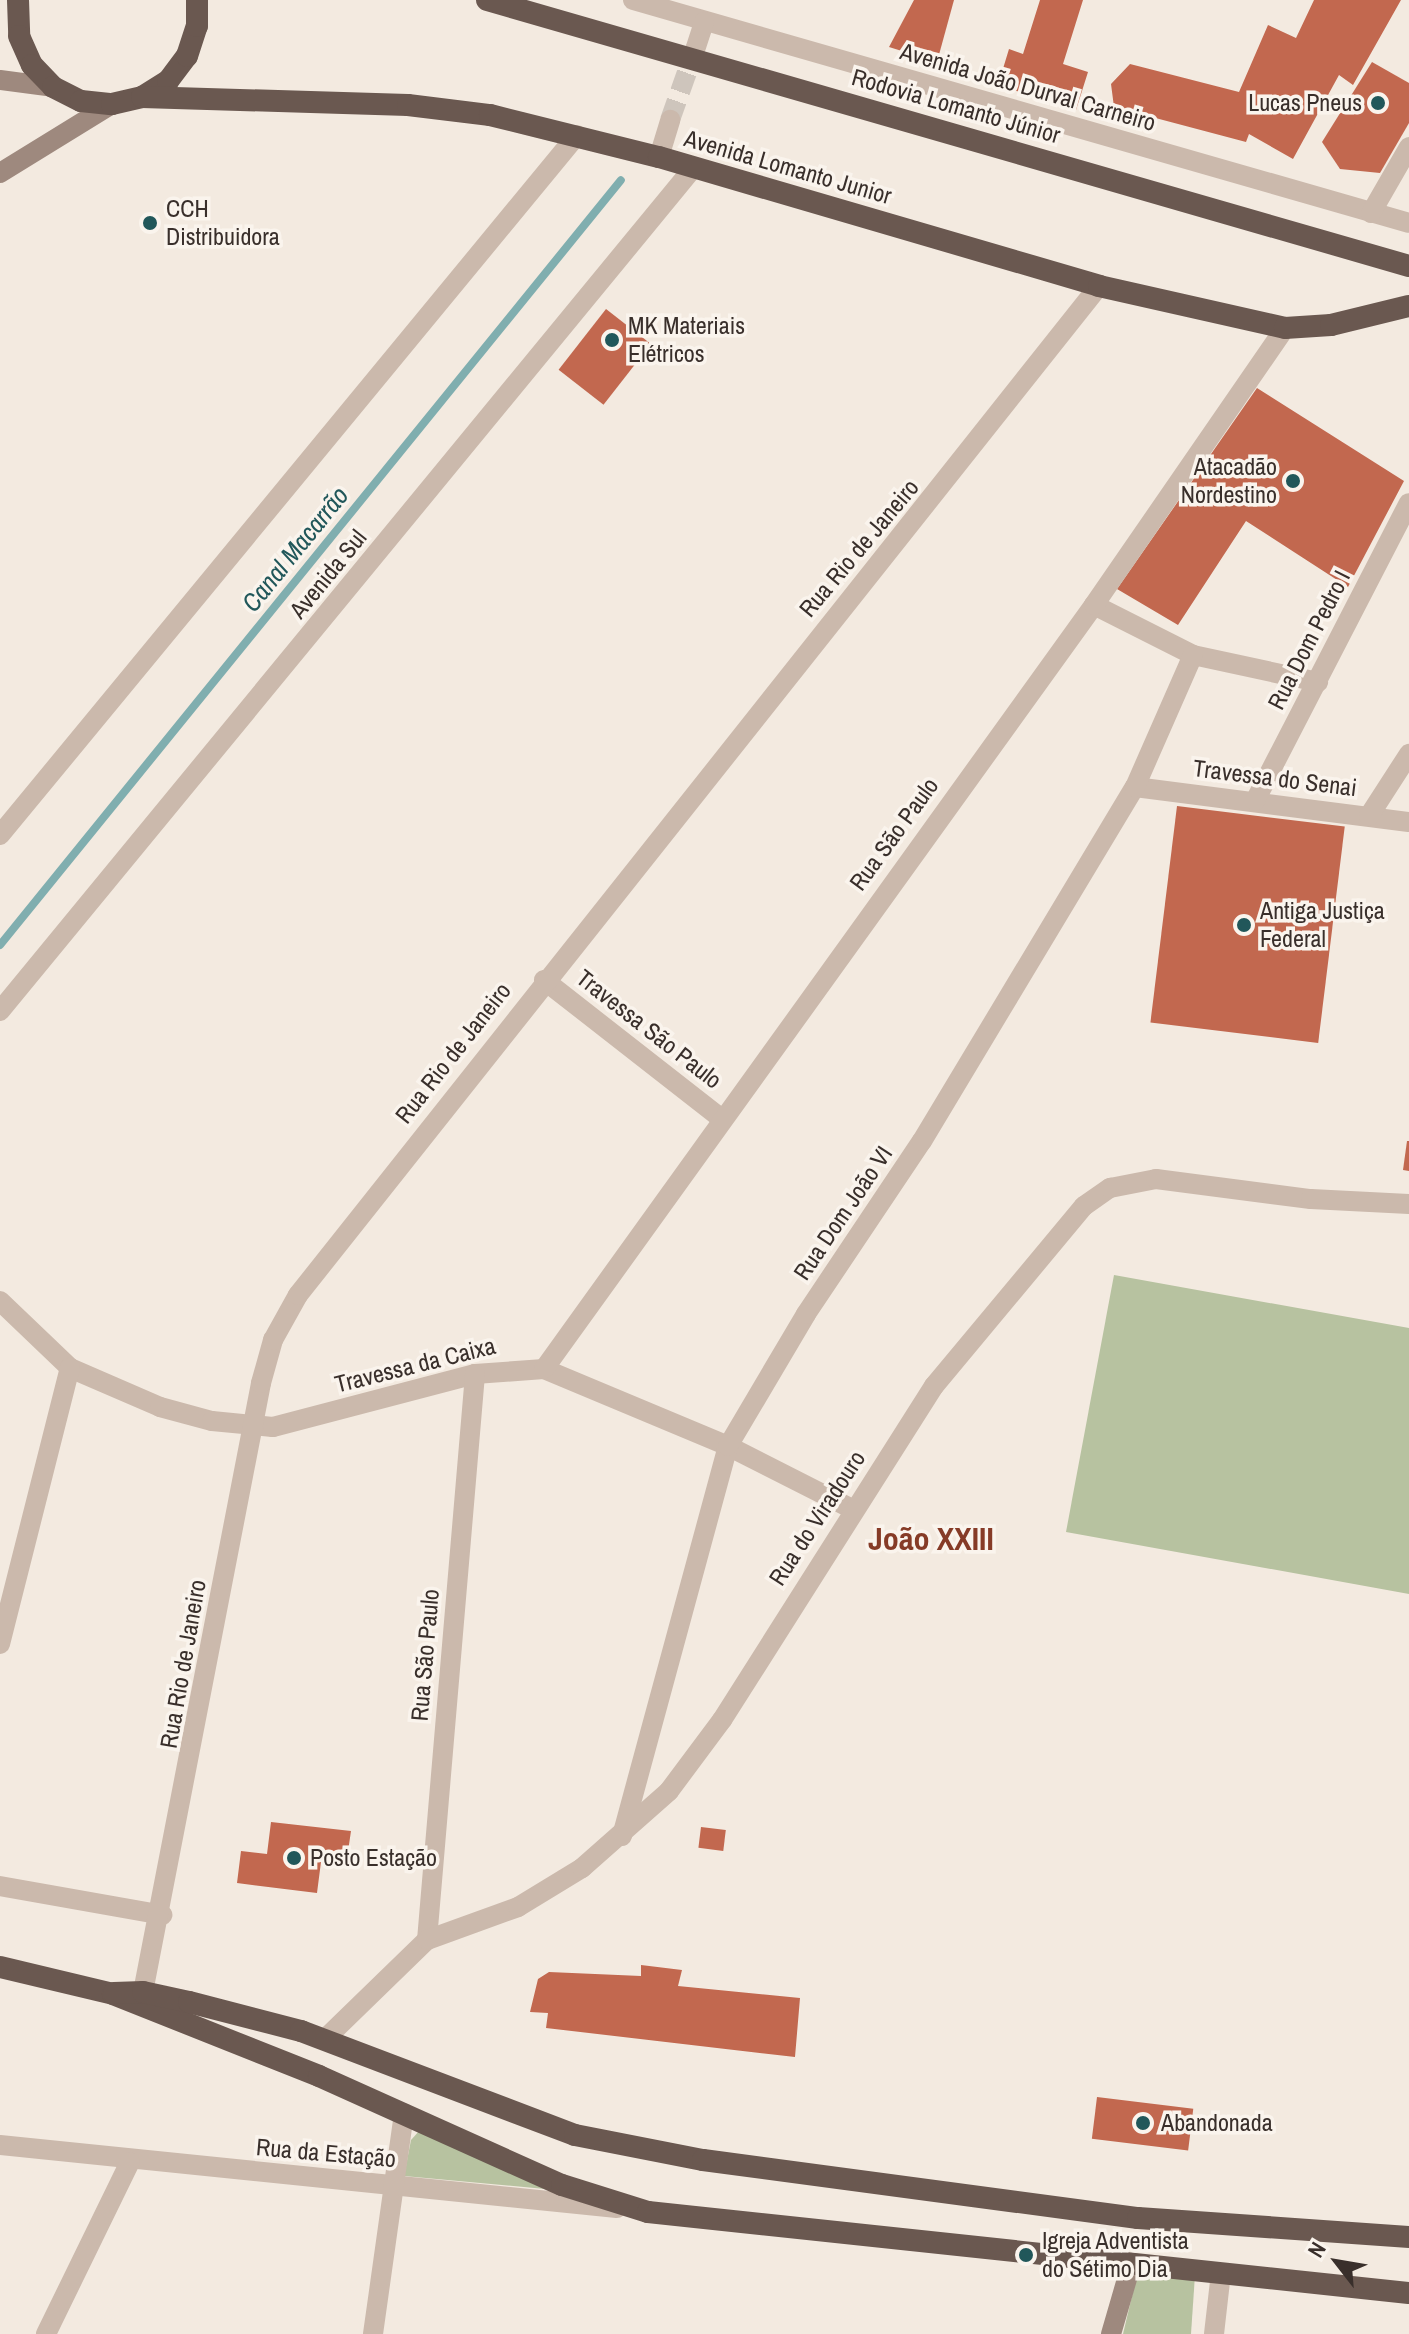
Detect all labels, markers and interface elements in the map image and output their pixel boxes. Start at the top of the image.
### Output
street label: Avenida João Durval Carneiro [897,37,1159,137]
street label: Rodovia Lomanto Júnior [848,62,1064,150]
place label: Lucas Pneus [1248,89,1362,117]
marker: Lucas Pneus [1369,94,1387,112]
street label: Avenida Lomanto Junior [681,124,895,210]
place label: CCH Distribuidora [166,195,280,251]
marker: CCH Distribuidora [141,214,159,232]
place label: MK Materiais Elétricos [628,312,745,368]
marker: MK Materiais Elétricos [603,331,621,349]
place label: Atacadão Nordestino [1181,453,1277,509]
marker: Atacadão Nordestino [1284,472,1302,490]
street label: Rua Rio de Janeiro [793,473,925,623]
water label: Canal Macarrão [235,480,355,618]
street label: Avenida Sul [284,524,372,624]
street label: Rua Dom Pedro I [1262,566,1356,714]
street label: Travessa do Senai [1192,754,1358,802]
street label: Rua São Paulo [843,772,945,896]
place label: Antiga Justiça Federal [1260,897,1385,953]
marker: Antiga Justiça Federal [1235,916,1253,934]
street label: Travessa São Paulo [571,963,727,1095]
street label: Rua Rio de Janeiro [389,977,517,1129]
street label: Rua Dom João VI [788,1141,898,1285]
street label: Travessa da Caixa [332,1331,498,1399]
street label: Rua do Viradouro [763,1445,871,1591]
district label: João XXIII [868,1520,994,1558]
street label: Rua Rio de Janeiro [154,1577,212,1751]
street label: Rua São Paulo [405,1588,445,1722]
place label: Posto Estação [310,1844,437,1872]
marker: Posto Estação [285,1849,303,1867]
place label: Abandonada [1161,2109,1273,2137]
marker: Abandonada [1132,2112,1154,2134]
street label: Rua da Estação [255,2133,397,2173]
north arrow [1297,2222,1377,2302]
place label: Igreja Adventista do Sétimo Dia [1042,2227,1190,2283]
text: N [1300,2236,1333,2263]
marker: Igreja Adventista do Sétimo Dia [1017,2246,1035,2264]

